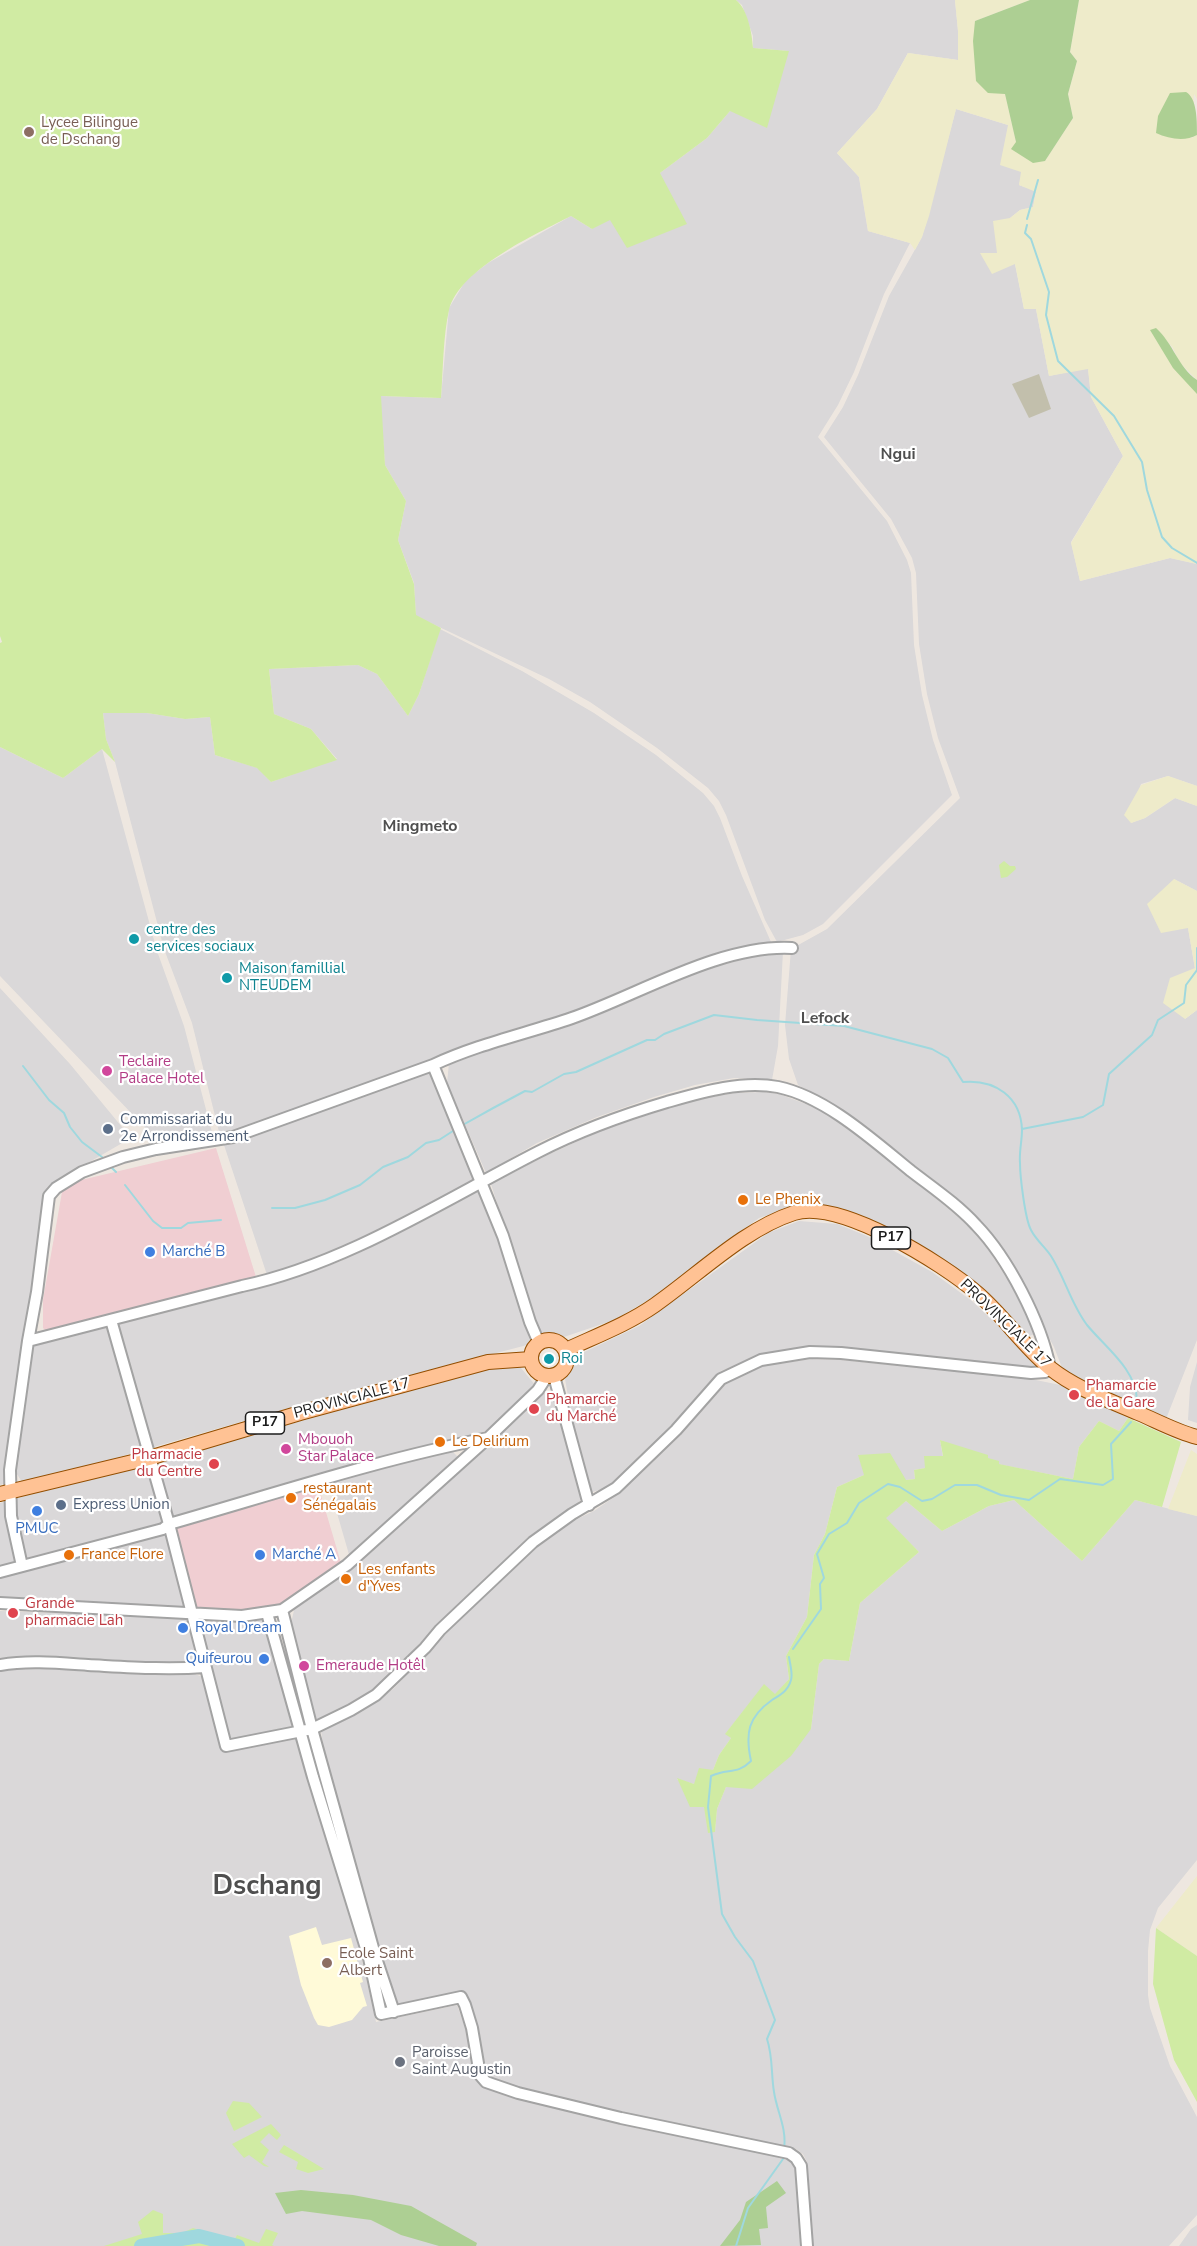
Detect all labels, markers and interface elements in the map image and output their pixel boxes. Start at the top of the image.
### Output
place label: Lycee Bilingue de Dschang [41,114,138,149]
marker: Lycee Bilingue de Dschang [22,125,36,139]
district label: Ngui [881,445,915,465]
district label: Mingmeto [383,817,457,837]
place label: centre des services sociaux [146,921,254,956]
marker: centre des services sociaux [127,932,141,946]
place label: Maison famillial NTEUDEM [239,960,345,995]
marker: Maison famillial NTEUDEM [220,971,234,985]
district label: Lefock [801,1009,849,1029]
place label: Teclaire Palace Hotel [119,1053,204,1088]
marker: Teclaire Palace Hotel [100,1064,114,1078]
place label: Commissariat du 2e Arrondissement [120,1111,248,1146]
marker: Commissariat du 2e Arrondissement [101,1122,115,1136]
place label: Le Phenix [755,1191,821,1209]
marker: Le Phenix [736,1193,750,1207]
road number: P17 [872,1227,910,1249]
place label: Marché B [162,1243,225,1261]
marker: Marché B [143,1245,157,1259]
street label: PROVINCIALE 17 [956,1276,1054,1372]
place label: Roi [561,1350,583,1368]
marker: Roi [542,1352,556,1366]
street label: PROVINCIALE 17 [292,1375,412,1423]
place label: Phamarcie de la Gare [1086,1377,1156,1412]
marker: Phamarcie de la Gare [1067,1388,1081,1402]
place label: Phamarcie du Marché [546,1391,617,1426]
marker: Phamarcie du Marché [527,1402,541,1416]
road number: P17 [246,1412,284,1434]
place label: Mbouoh Star Palace [298,1431,374,1466]
place label: Le Delirium [452,1433,529,1451]
marker: Le Delirium [433,1435,447,1449]
marker: Mbouoh Star Palace [279,1442,293,1456]
place label: Pharmacie du Centre [131,1446,202,1481]
marker: Pharmacie du Centre [207,1457,221,1471]
place label: restaurant Sénégalais [303,1480,377,1515]
marker: restaurant Sénégalais [284,1491,298,1505]
place label: Express Union [73,1496,170,1514]
marker: Express Union [54,1498,68,1512]
marker: PMUC [30,1504,44,1518]
place label: PMUC [15,1520,59,1538]
place label: France Flore [81,1546,164,1564]
place label: Marché A [272,1546,336,1564]
marker: France Flore [62,1548,76,1562]
marker: Marché A [253,1548,267,1562]
place label: Les enfants d'Yves [358,1561,435,1596]
marker: Les enfants d'Yves [339,1572,353,1586]
place label: Grande pharmacie Lah [25,1595,123,1630]
marker: Grande pharmacie Lah [6,1606,20,1620]
place label: Royal Dream [195,1619,282,1637]
marker: Royal Dream [176,1621,190,1635]
place label: Quifeurou [185,1650,252,1668]
marker: Quifeurou [257,1652,271,1666]
place label: Emeraude Hotêl [316,1657,425,1675]
marker: Emeraude Hotêl [297,1659,311,1673]
district label: Dschang [212,1871,322,1903]
place label: Ecole Saint Albert [339,1945,413,1980]
marker: Ecole Saint Albert [320,1956,334,1970]
place label: Paroisse Saint Augustin [412,2044,511,2079]
marker: Paroisse Saint Augustin [393,2055,407,2069]

